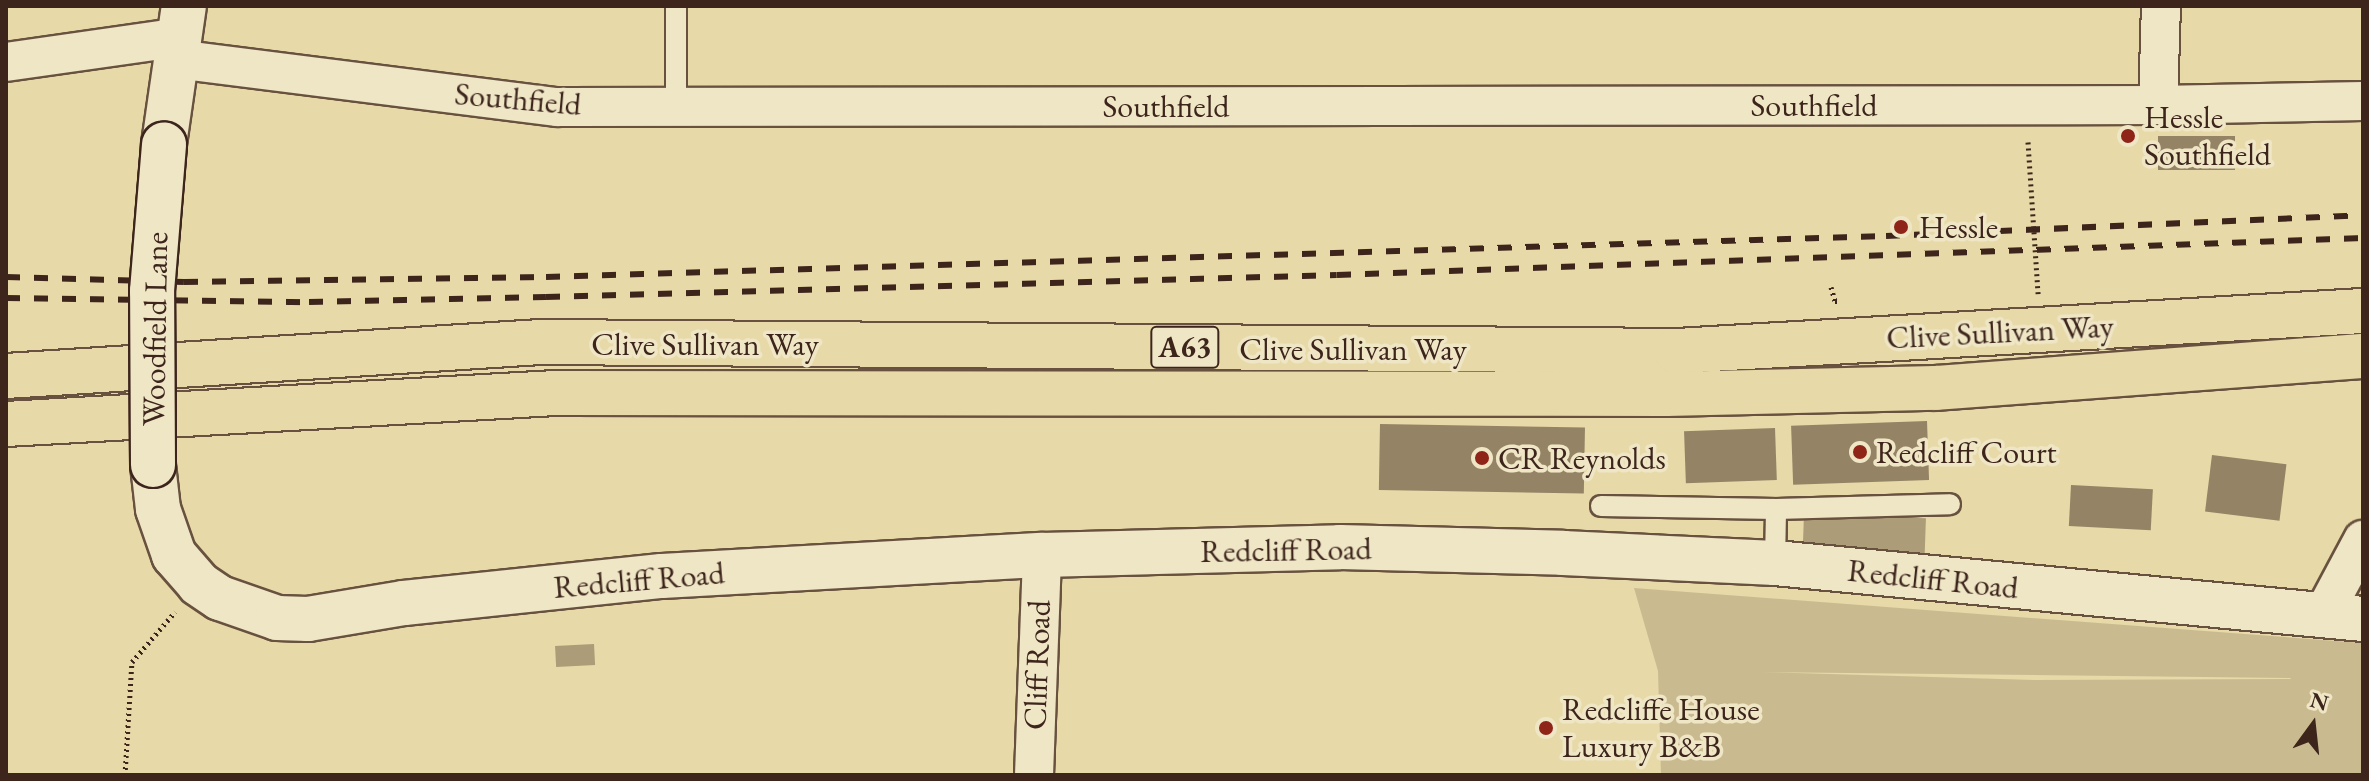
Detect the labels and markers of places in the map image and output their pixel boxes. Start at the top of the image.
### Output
place label: Hessle Southfield [2144,99,2271,174]
marker: Hessle Southfield [2119,127,2137,145]
place label: Hessle [1919,208,1998,246]
marker: Hessle [1890,216,1912,238]
place label: Redcliff Court [1876,433,2057,471]
place label: CR Reynolds [1498,439,1666,477]
marker: Redcliff Court [1851,443,1869,461]
marker: CR Reynolds [1473,449,1491,467]
place label: Redcliffe House Luxury B&B [1562,691,1760,766]
marker: Redcliffe House Luxury B&B [1537,719,1555,737]

